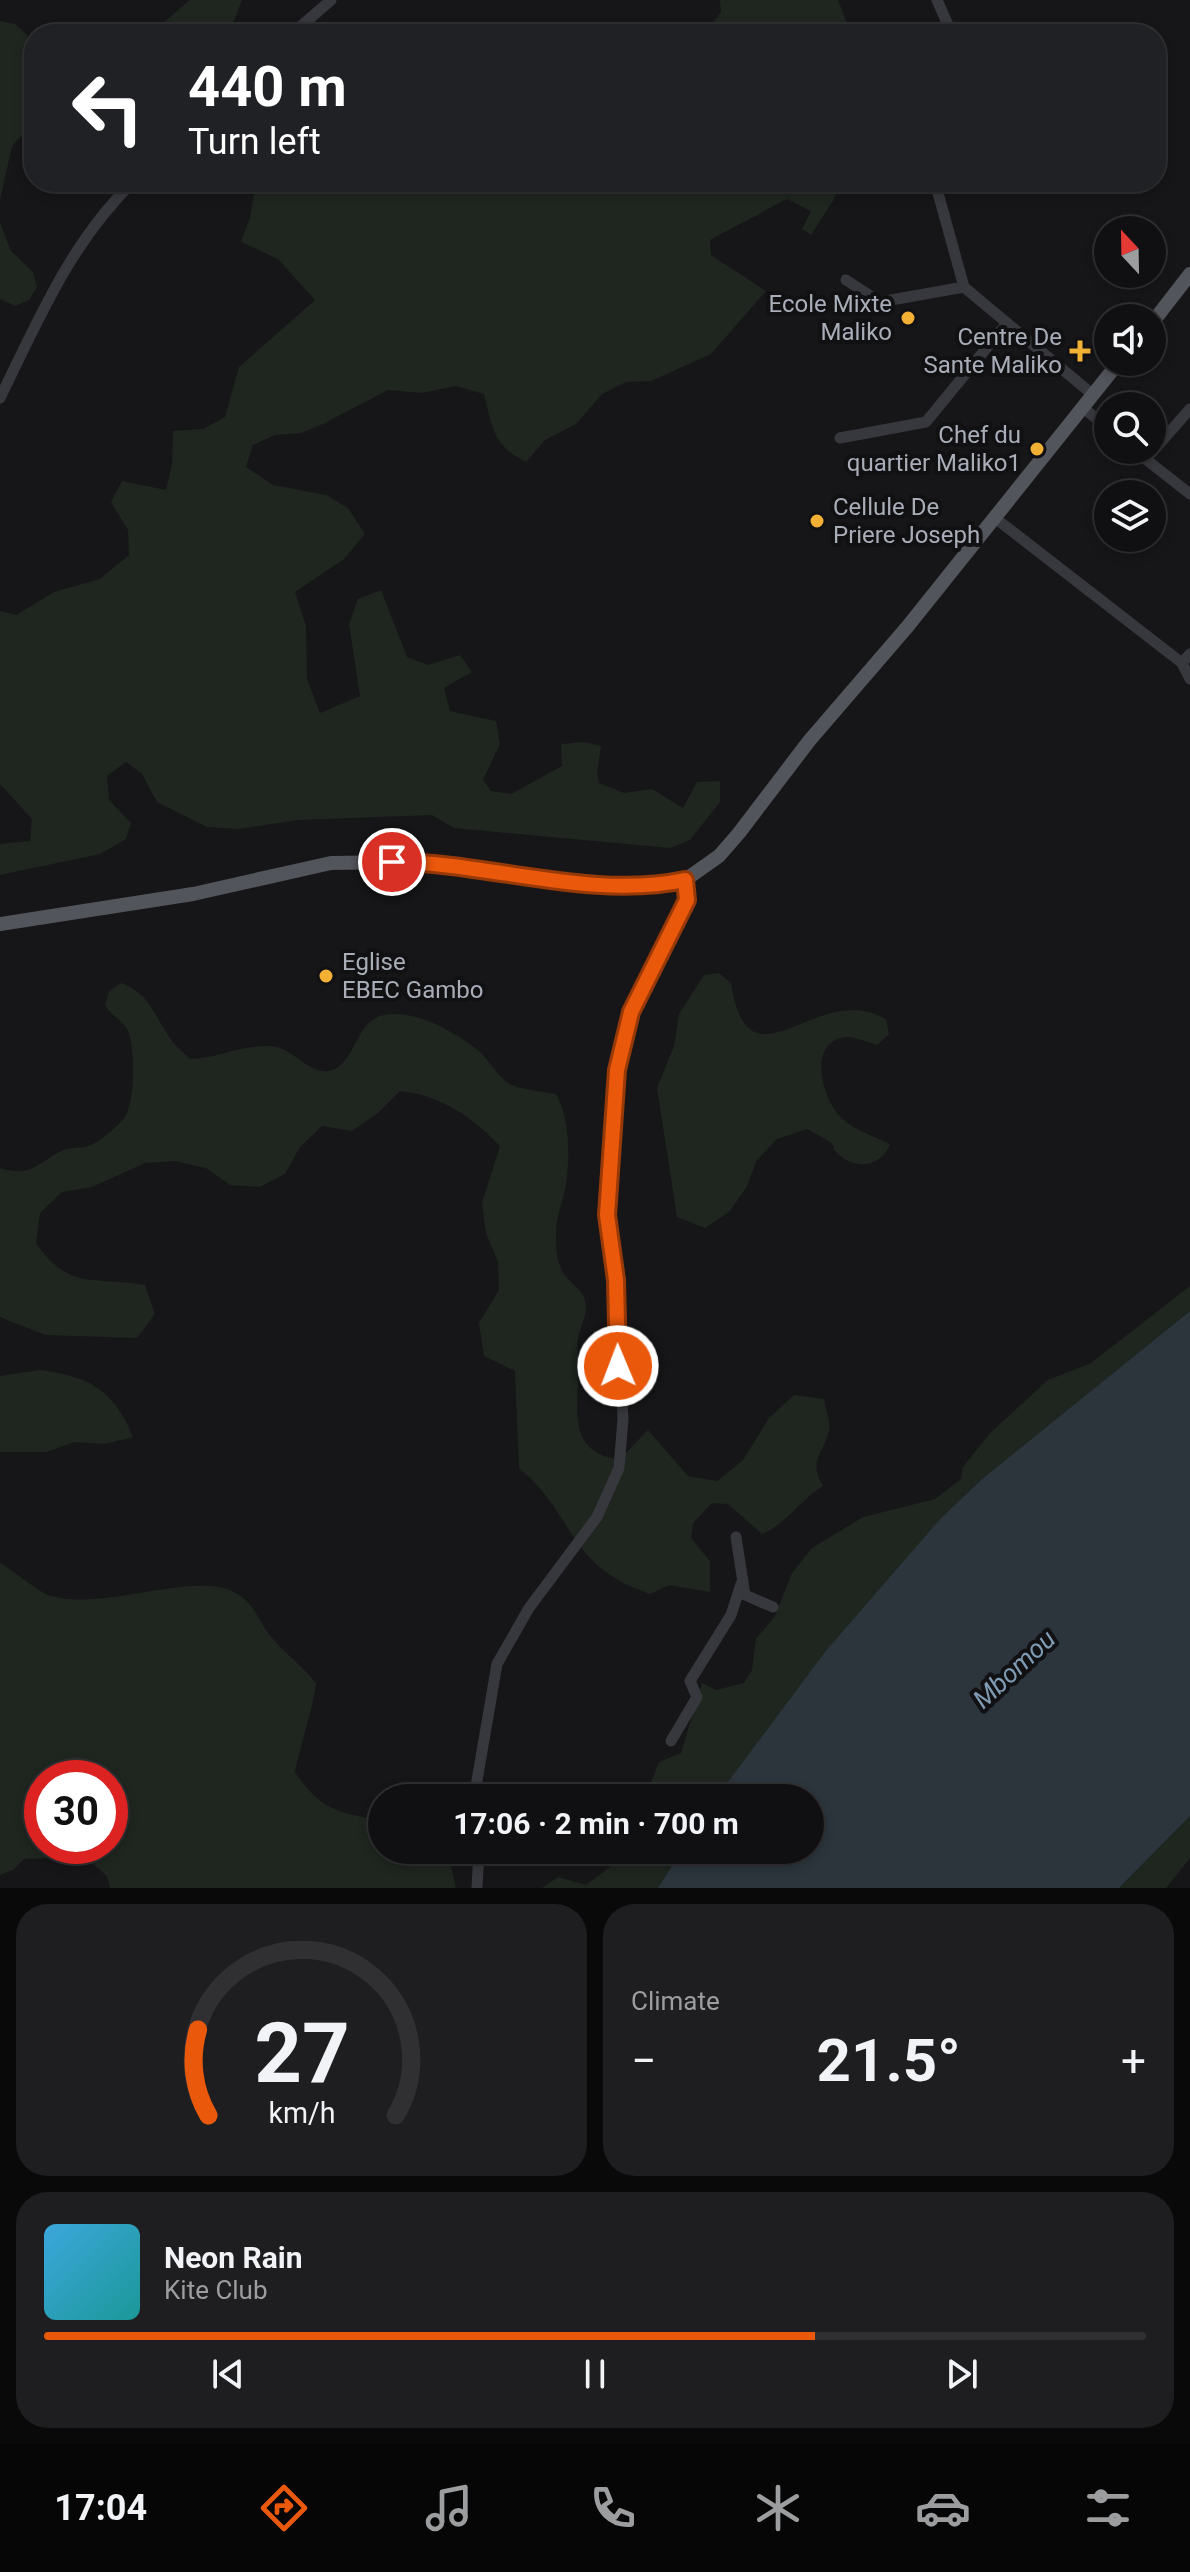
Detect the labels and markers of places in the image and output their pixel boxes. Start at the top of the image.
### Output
place label: Ecole Mixte Maliko [769,290,892,346]
marker: Ecole Mixte Maliko [899,309,917,327]
place label: Centre De Sante Maliko [923,323,1062,379]
marker: Centre De Sante Maliko [1069,340,1091,362]
place label: Chef du quartier Maliko1 [847,421,1021,477]
marker: Chef du quartier Maliko1 [1028,440,1046,458]
place label: Cellule De Priere Joseph [833,493,980,549]
marker: Cellule De Priere Joseph [808,512,826,530]
pin [358,828,426,896]
place label: Eglise EBEC Gambo [342,948,483,1004]
marker: Eglise EBEC Gambo [317,967,335,985]

